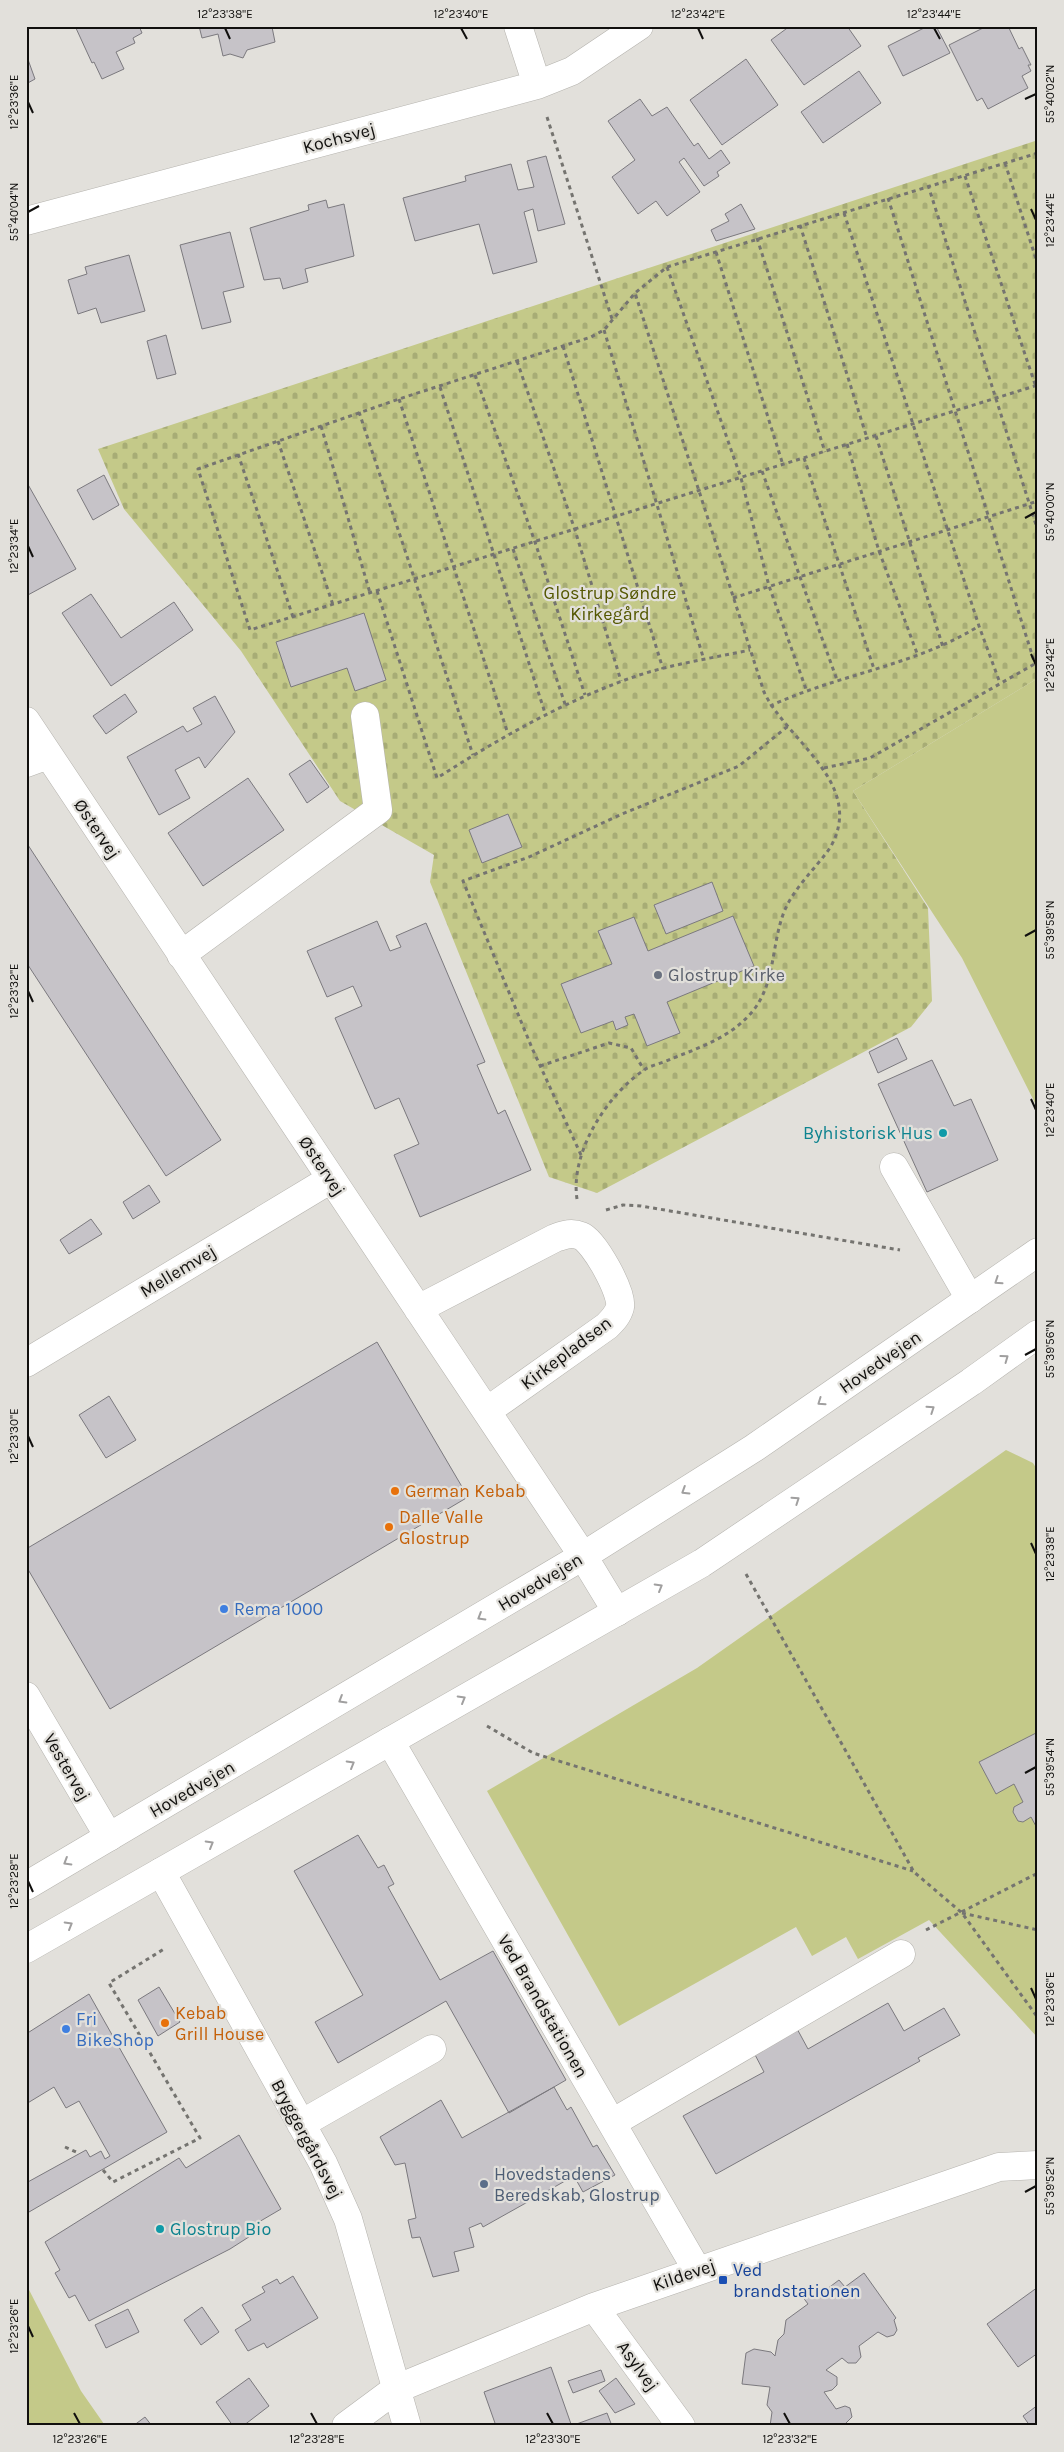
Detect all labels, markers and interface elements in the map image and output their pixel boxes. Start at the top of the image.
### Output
text: 12°23'38"E [197,7,253,21]
text: 12°23'40"E [434,7,488,21]
text: 12°23'42"E [671,7,725,21]
text: 12°23'44"E [907,7,961,21]
text: 55°40'02"N [1043,64,1057,124]
text: 12°23'36"E [7,74,21,130]
street label: Kochsvej [300,118,378,158]
text: 55°40'04"N [7,183,21,241]
text: 12°23'44"E [1043,193,1057,247]
text: 55°40'00"N [1043,482,1057,542]
text: 12°23'34"E [7,519,21,573]
park label: Glostrup Søndre Kirkegård [544,582,676,625]
text: 12°23'42"E [1043,638,1057,692]
street label: Østervej [69,795,125,863]
text: 55°39'58"N [1043,900,1057,960]
text: 12°23'32"E [7,963,21,1019]
place label: Glostrup Kirke [668,964,785,986]
marker: Glostrup Kirke [652,969,664,981]
text: 12°23'40"E [1043,1083,1057,1137]
place label: Byhistorisk Hus [803,1122,933,1144]
marker: Byhistorisk Hus [937,1127,949,1139]
street label: Østervej [294,1132,350,1200]
street label: Mellemvej [136,1240,220,1302]
one-way arrow [994,1274,1003,1284]
street label: Kirkepladsen [516,1312,616,1394]
text: 55°39'56"N [1043,1320,1057,1378]
street label: Hovedvejen [835,1326,925,1398]
one-way arrow [999,1355,1008,1364]
one-way arrow [817,1396,827,1405]
one-way arrow [925,1406,935,1415]
text: 12°23'30"E [7,1408,21,1464]
place label: German Kebab [405,1480,526,1502]
marker: German Kebab [389,1485,401,1497]
one-way arrow [681,1485,690,1495]
one-way arrow [790,1497,800,1506]
place label: Dalle Valle Glostrup [399,1506,483,1549]
marker: Dalle Valle Glostrup [383,1521,395,1533]
text: 12°23'38"E [1043,1526,1057,1582]
street label: Hovedvejen [494,1548,586,1616]
one-way arrow [654,1584,663,1594]
place label: Rema 1000 [234,1598,323,1620]
marker: Rema 1000 [218,1603,230,1615]
one-way arrow [478,1610,487,1620]
one-way arrow [338,1693,347,1703]
one-way arrow [457,1696,466,1706]
street label: Vestervej [39,1729,95,1805]
text: 55°39'54"N [1043,1738,1057,1796]
street label: Hovedvejen [145,1756,239,1822]
one-way arrow [345,1760,354,1770]
one-way arrow [204,1841,213,1851]
text: 12°23'28"E [7,1853,21,1909]
one-way arrow [64,1855,73,1865]
one-way arrow [63,1921,72,1931]
street label: Ved Brandstationen [493,1930,593,2082]
text: 12°23'36"E [1043,1971,1057,2027]
place label: Kebab Grill House [175,2002,264,2045]
place label: Fri BikeShop [76,2008,154,2051]
marker: Kebab Grill House [159,2017,171,2029]
marker: Fri BikeShop [60,2023,72,2035]
street label: Bryggergårdsvej [266,2075,348,2203]
text: 55°39'52"N [1043,2157,1057,2215]
place label: Hovedstadens Beredskab, Glostrup [494,2163,660,2206]
marker: Hovedstadens Beredskab, Glostrup [478,2178,490,2190]
place label: Glostrup Bio [170,2218,271,2240]
marker: Glostrup Bio [154,2223,166,2235]
street label: Kildevej [650,2254,718,2296]
place label: Ved brandstationen [733,2259,861,2302]
marker: Ved brandstationen [717,2274,729,2286]
text: 12°23'26"E [7,2299,21,2353]
street label: Asylvej [612,2337,664,2395]
text: 12°23'26"E [53,2432,107,2446]
text: 12°23'28"E [289,2432,345,2446]
text: 12°23'30"E [525,2432,581,2446]
text: 12°23'32"E [762,2432,818,2446]

